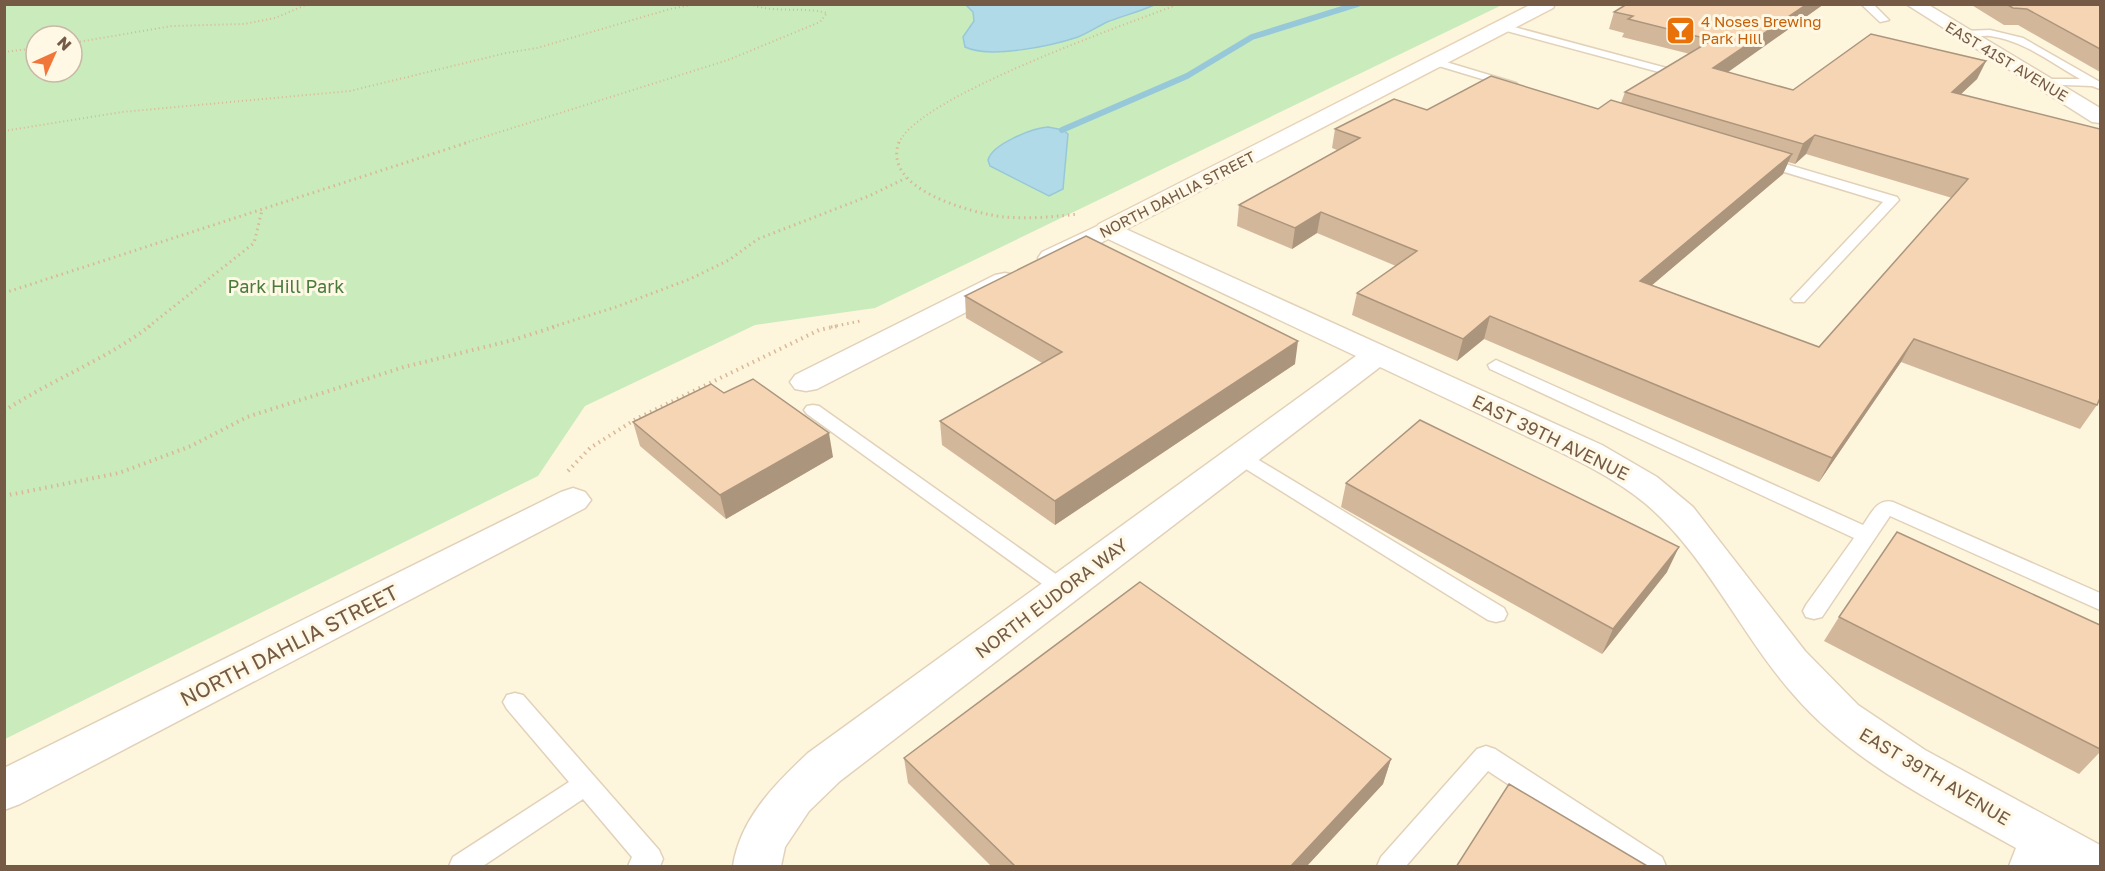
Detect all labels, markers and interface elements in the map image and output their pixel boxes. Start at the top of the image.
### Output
place label: 4 Noses Brewing Park Hill [1701,12,1822,47]
bar icon: 4 Noses Brewing Park Hill [1664,14,1696,46]
street label: EAST 41ST AVENUE [1942,17,2072,105]
north arrow [24,24,84,84]
text: N [53,32,76,55]
street label: NORTH DAHLIA STREET [1096,147,1258,241]
park label: Park Hill Park [228,275,344,297]
street label: EAST 39TH AVENUE [1469,389,1633,485]
street label: NORTH EUDORA WAY [970,533,1132,663]
street label: NORTH DAHLIA STREET [176,579,402,711]
street label: EAST 39TH AVENUE [1856,722,2014,830]

